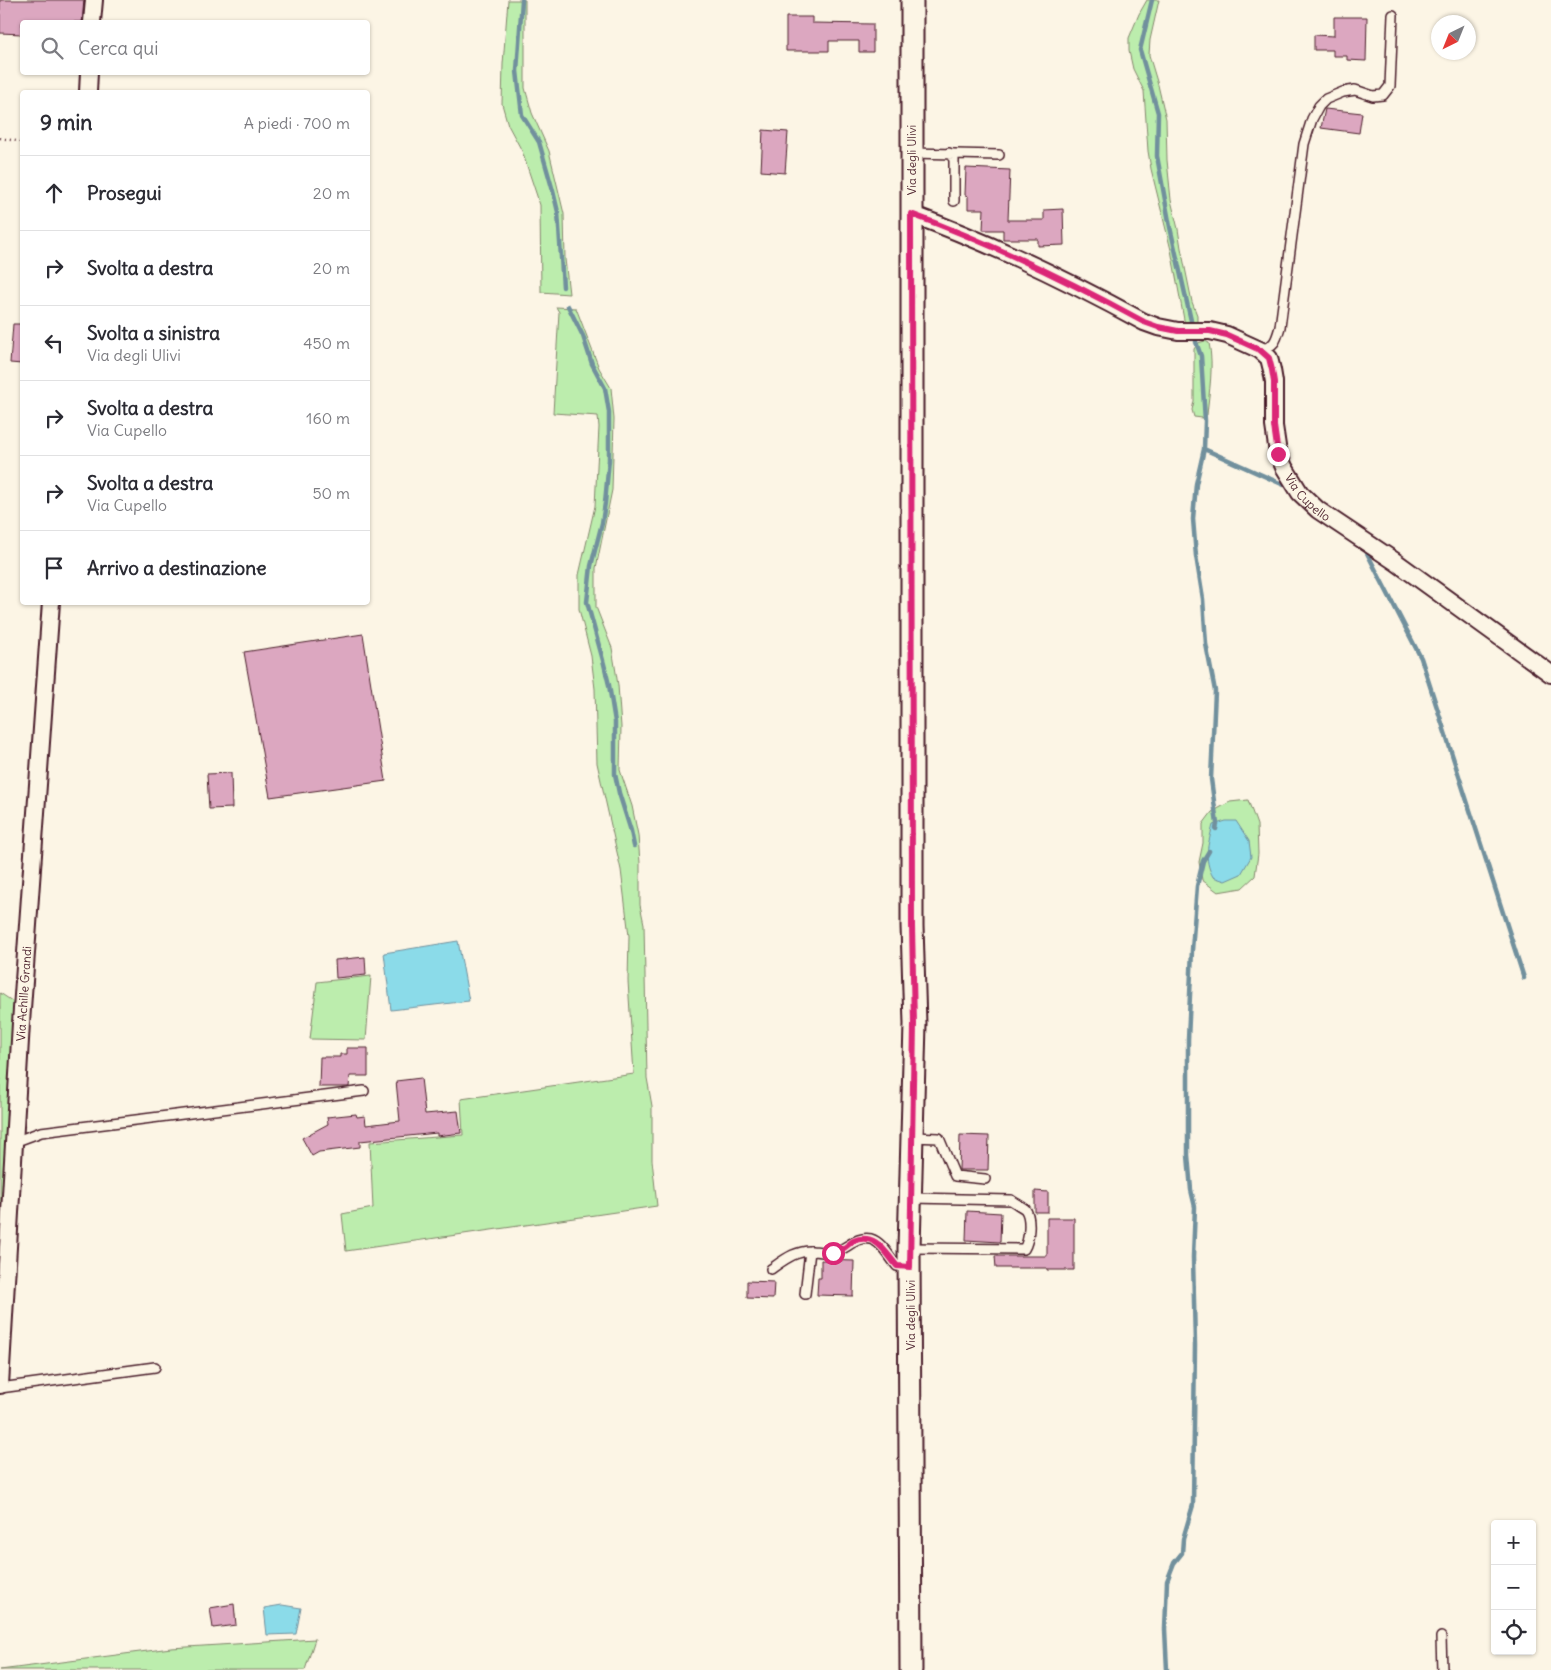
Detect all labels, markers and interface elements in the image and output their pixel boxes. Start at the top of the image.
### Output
north arrow [1431,15,1476,60]
search box [20,20,370,75]
icon: search [38,34,66,62]
text: Cerca qui [78,36,159,60]
text: 9 min [40,109,92,136]
text: A piedi · 700 m [244,113,350,133]
street label: Via degli Ulivi [904,125,919,195]
icon: ahead [40,179,68,207]
text: Prosegui [87,181,162,205]
text: 20 m [313,183,350,203]
icon: right [40,254,68,282]
text: Svolta a destra [87,256,213,280]
text: 20 m [313,258,350,278]
text: Svolta a sinistra [87,321,220,345]
icon: left [40,329,68,357]
text: 450 m [303,333,350,353]
text: Via degli Ulivi [87,345,181,365]
text: Svolta a destra [87,396,213,420]
icon: right [40,404,68,432]
text: 160 m [306,408,350,428]
text: Via Cupello [87,420,167,440]
route end [1267,443,1290,466]
text: Svolta a destra [87,471,213,495]
street label: Via Cupello [1282,471,1334,524]
icon: right [40,479,68,507]
text: 50 m [312,483,350,503]
text: Via Cupello [87,495,167,515]
icon: arrive [40,554,68,582]
text: Arrivo a destinazione [87,556,266,580]
street label: Via Achille Grandi [12,946,34,1042]
route start [822,1242,845,1265]
street label: Via degli Ulivi [903,1280,918,1350]
map controls [1491,1520,1536,1655]
button: + [1491,1520,1536,1565]
button: − [1491,1565,1536,1610]
button: locate [1491,1610,1536,1655]

